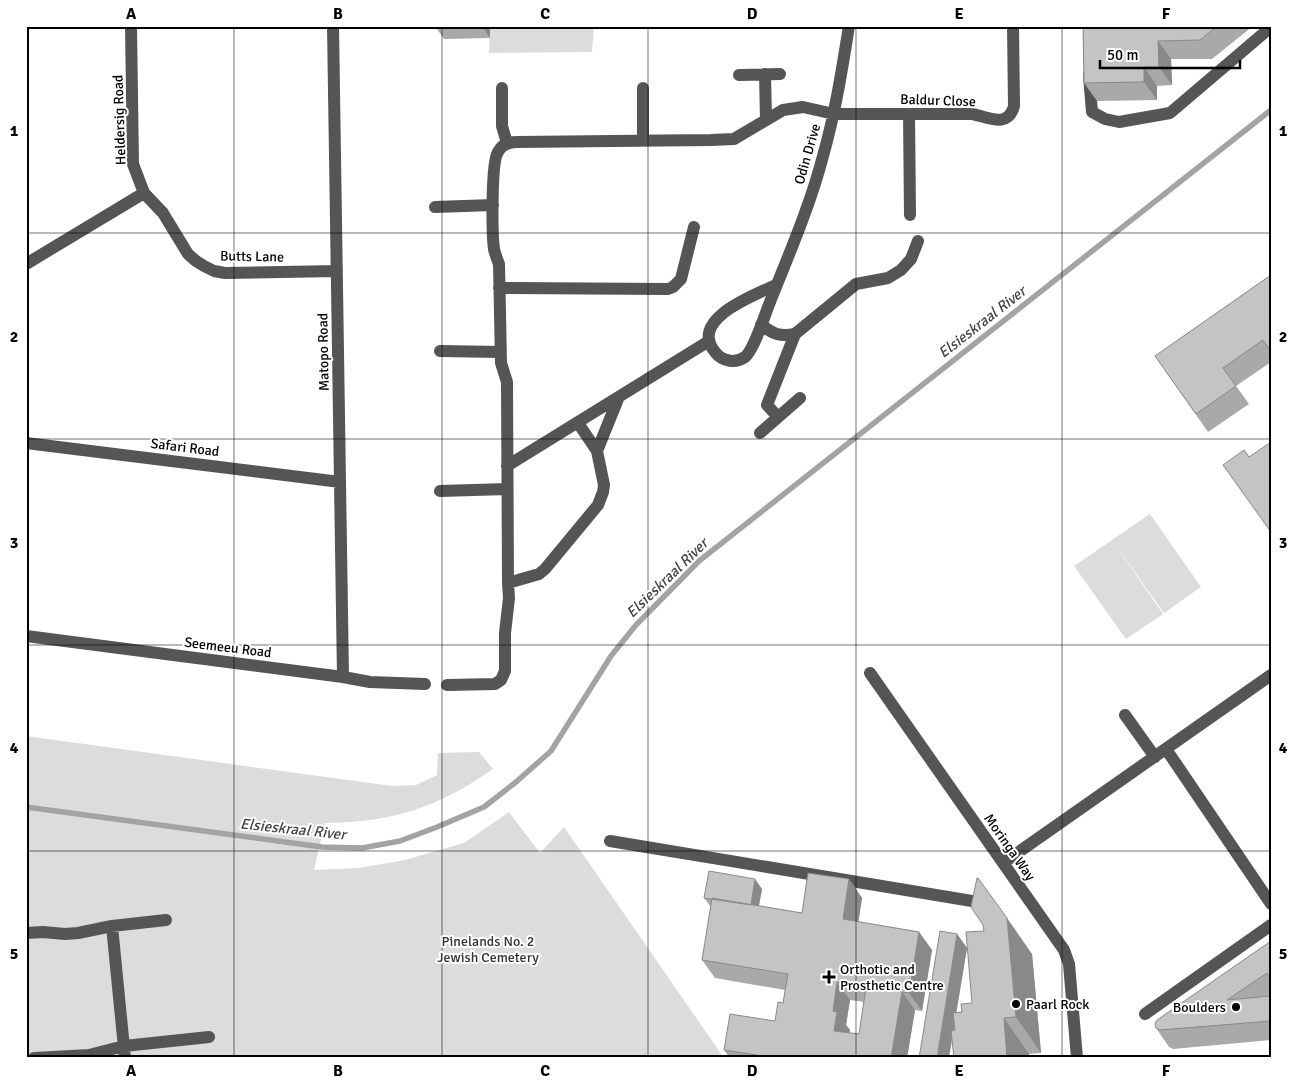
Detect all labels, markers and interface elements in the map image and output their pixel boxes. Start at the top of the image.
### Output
text: A [126,4,137,24]
text: B [333,4,343,24]
text: C [540,4,550,24]
text: D [747,4,758,24]
text: E [954,4,964,24]
text: F [1162,4,1171,24]
scale bar [1100,38,1240,70]
text: 50 m [1107,46,1138,64]
street label: Heldersig Road [109,74,130,165]
street label: Baldur Close [900,91,976,110]
text: 1 [10,121,19,141]
text: 1 [1279,121,1288,141]
street label: Odin Drive [791,122,824,186]
street label: Butts Lane [220,247,284,266]
water label: Elsieskraal River [935,281,1031,362]
street label: Matopo Road [314,313,333,391]
text: 2 [10,327,18,347]
text: 2 [1279,327,1287,347]
street label: Safari Road [150,435,220,460]
text: 3 [10,533,18,553]
water label: Elsieskraal River [623,533,713,621]
text: 3 [1279,533,1287,553]
street label: Seemeeu Road [183,634,272,661]
text: 4 [10,738,19,758]
text: 4 [1279,738,1288,758]
street label: Moringa Way [980,811,1039,884]
water label: Elsieskraal River [239,815,349,844]
park label: Pinelands No. 2 Jewish Cemetery [437,933,539,966]
text: 5 [10,944,18,964]
text: 5 [1279,944,1287,964]
place label: Orthotic and Prosthetic Centre [840,961,944,994]
marker: Orthotic and Prosthetic Centre [822,970,836,984]
place label: Paarl Rock [1026,996,1089,1013]
marker: Paarl Rock [1010,998,1022,1010]
place label: Boulders [1173,999,1226,1016]
marker: Boulders [1230,1001,1242,1013]
text: A [126,1061,137,1081]
text: B [333,1061,343,1081]
text: C [540,1061,550,1081]
text: D [747,1061,758,1081]
text: E [954,1061,964,1081]
text: F [1162,1061,1171,1081]

